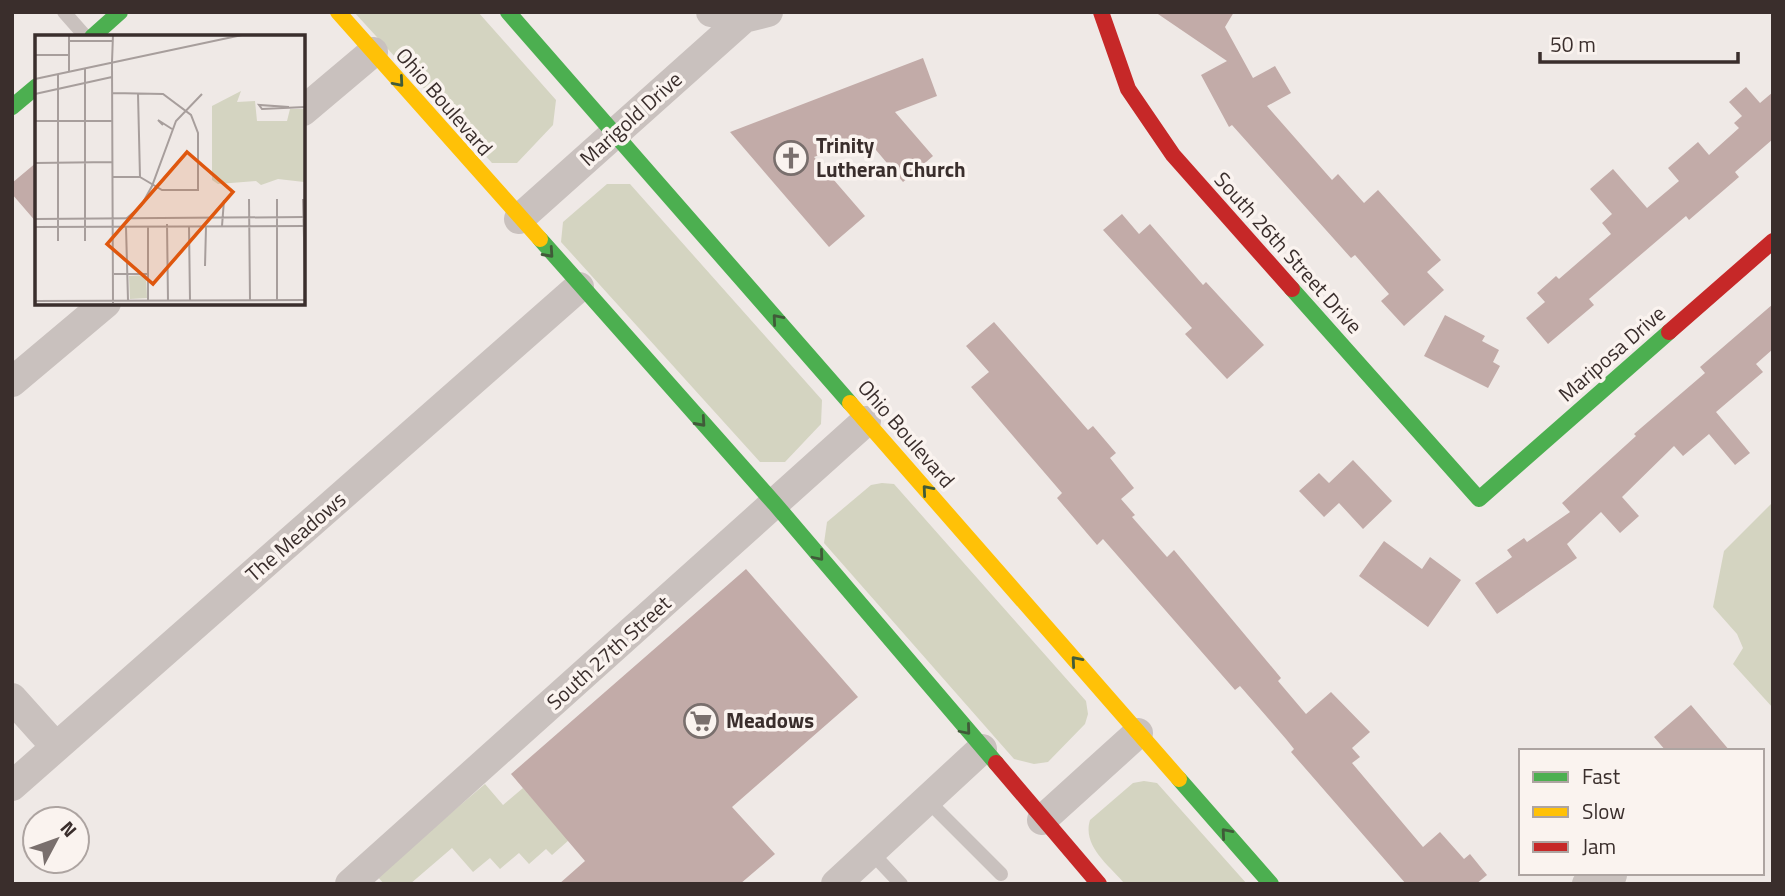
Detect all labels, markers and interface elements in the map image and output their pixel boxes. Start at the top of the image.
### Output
scale bar [1540,21,1738,65]
text: 50 m [1550,28,1596,60]
inset map [35,35,304,304]
street label: Ohio Boulevard [389,40,501,163]
street label: Marigold Drive [572,63,689,173]
one-way arrow [391,74,403,87]
place label: Trinity Lutheran Church [816,129,966,185]
church icon: Trinity Lutheran Church [772,139,810,177]
street label: South 26th Street Drive [1207,164,1370,340]
one-way arrow [541,245,553,258]
street label: Mariposa Drive [1551,298,1672,409]
one-way arrow [773,314,785,327]
street label: Ohio Boulevard [851,372,963,495]
one-way arrow [693,414,705,427]
street label: The Meadows [238,483,353,589]
one-way arrow [923,485,935,498]
one-way arrow [811,548,823,561]
street label: South 27th Street [539,587,678,717]
one-way arrow [1072,657,1084,670]
supermarket icon: Meadows [682,702,720,740]
place label: Meadows [726,704,814,736]
one-way arrow [957,722,970,734]
legend [1519,749,1764,875]
text: Fast [1582,760,1621,792]
text: Slow [1582,795,1625,827]
north arrow [21,805,91,875]
text: N [54,814,84,843]
one-way arrow [1222,828,1234,841]
text: Jam [1582,830,1616,862]

